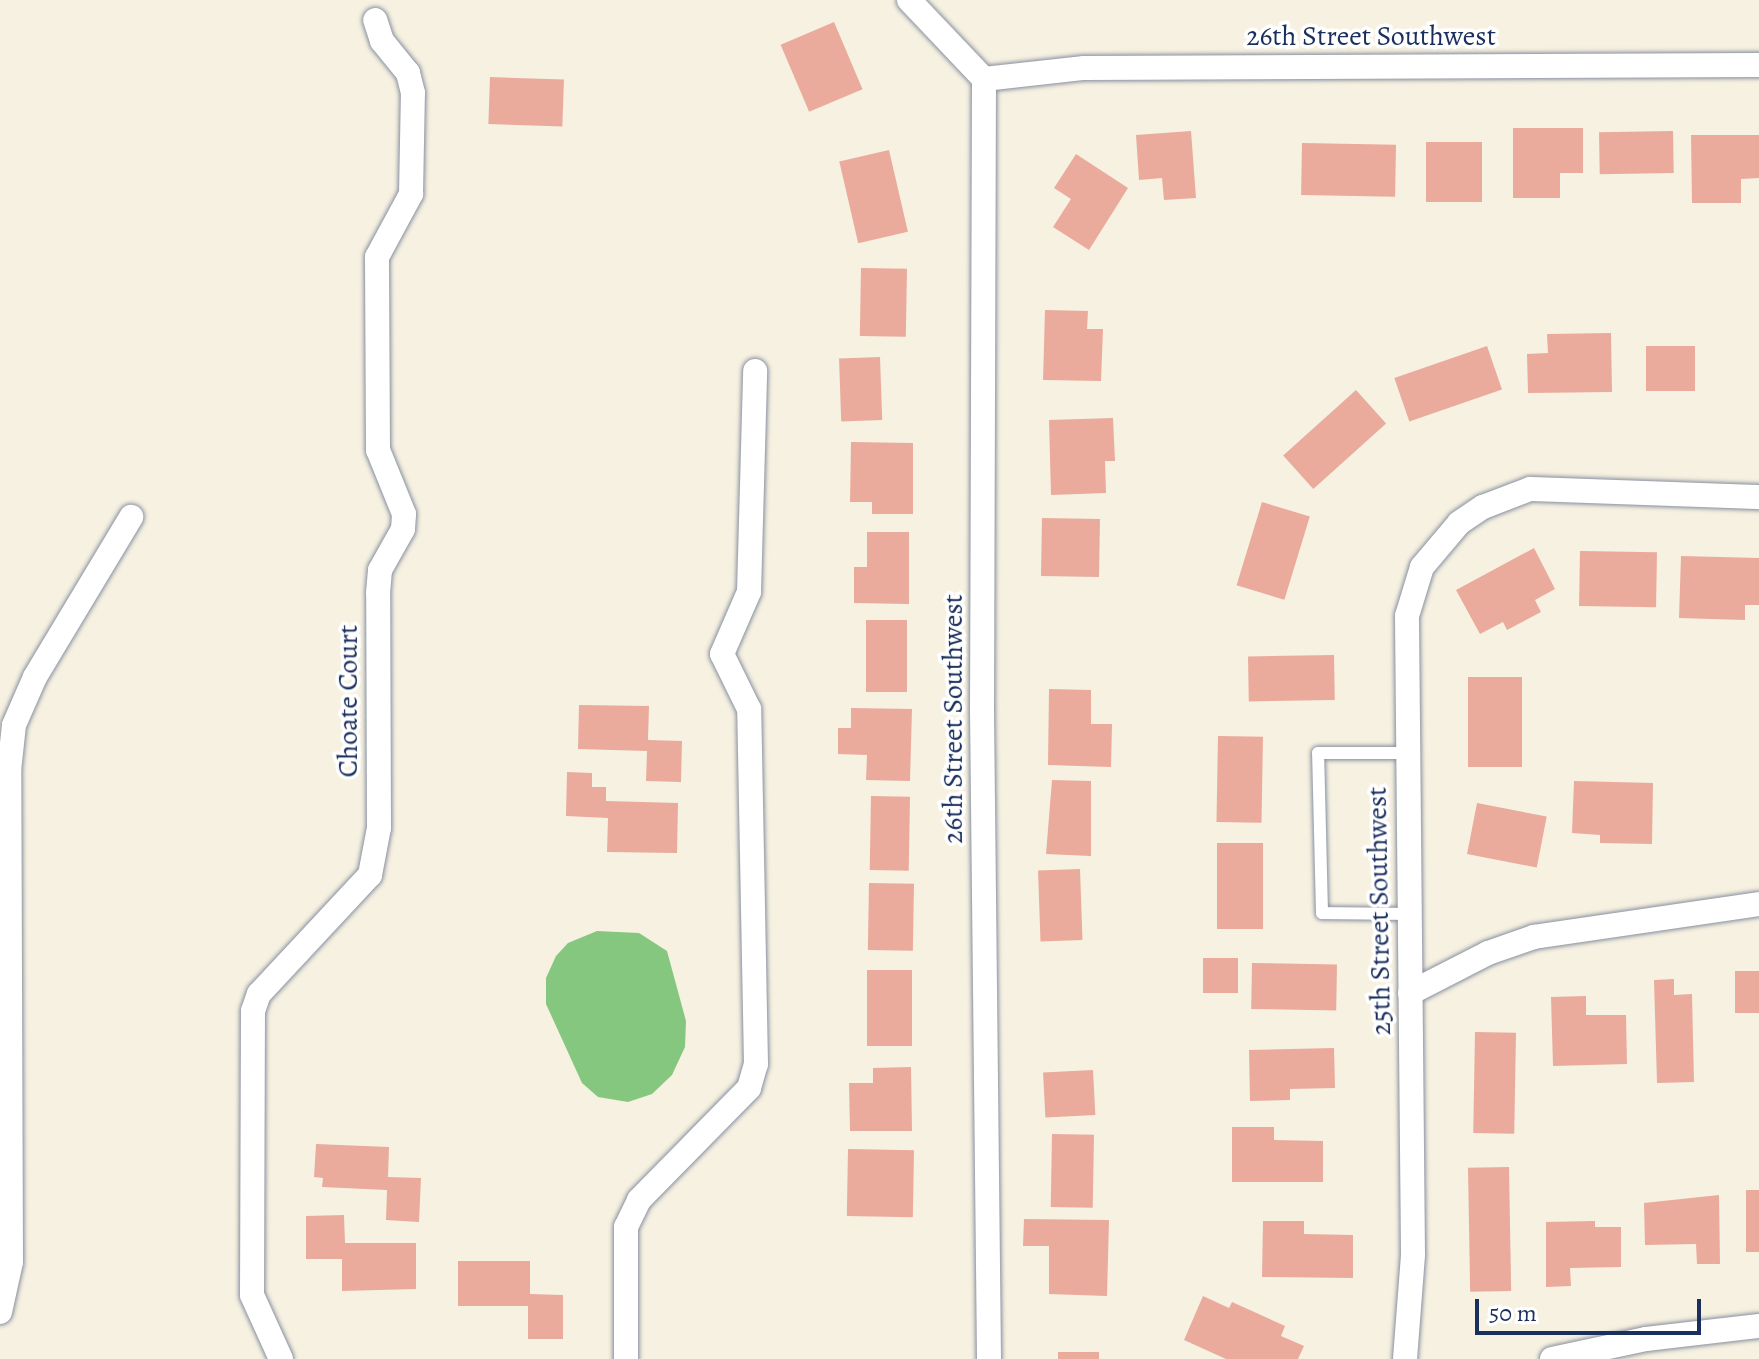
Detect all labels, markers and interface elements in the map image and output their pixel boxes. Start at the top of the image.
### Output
street label: 26th Street Southwest [1246,19,1496,53]
street label: 26th Street Southwest [936,594,970,844]
street label: Choate Court [331,625,365,777]
street label: 25th Street Southwest [1360,786,1398,1036]
scale bar [1479,1283,1705,1333]
text: 50 m [1489,1297,1537,1329]

